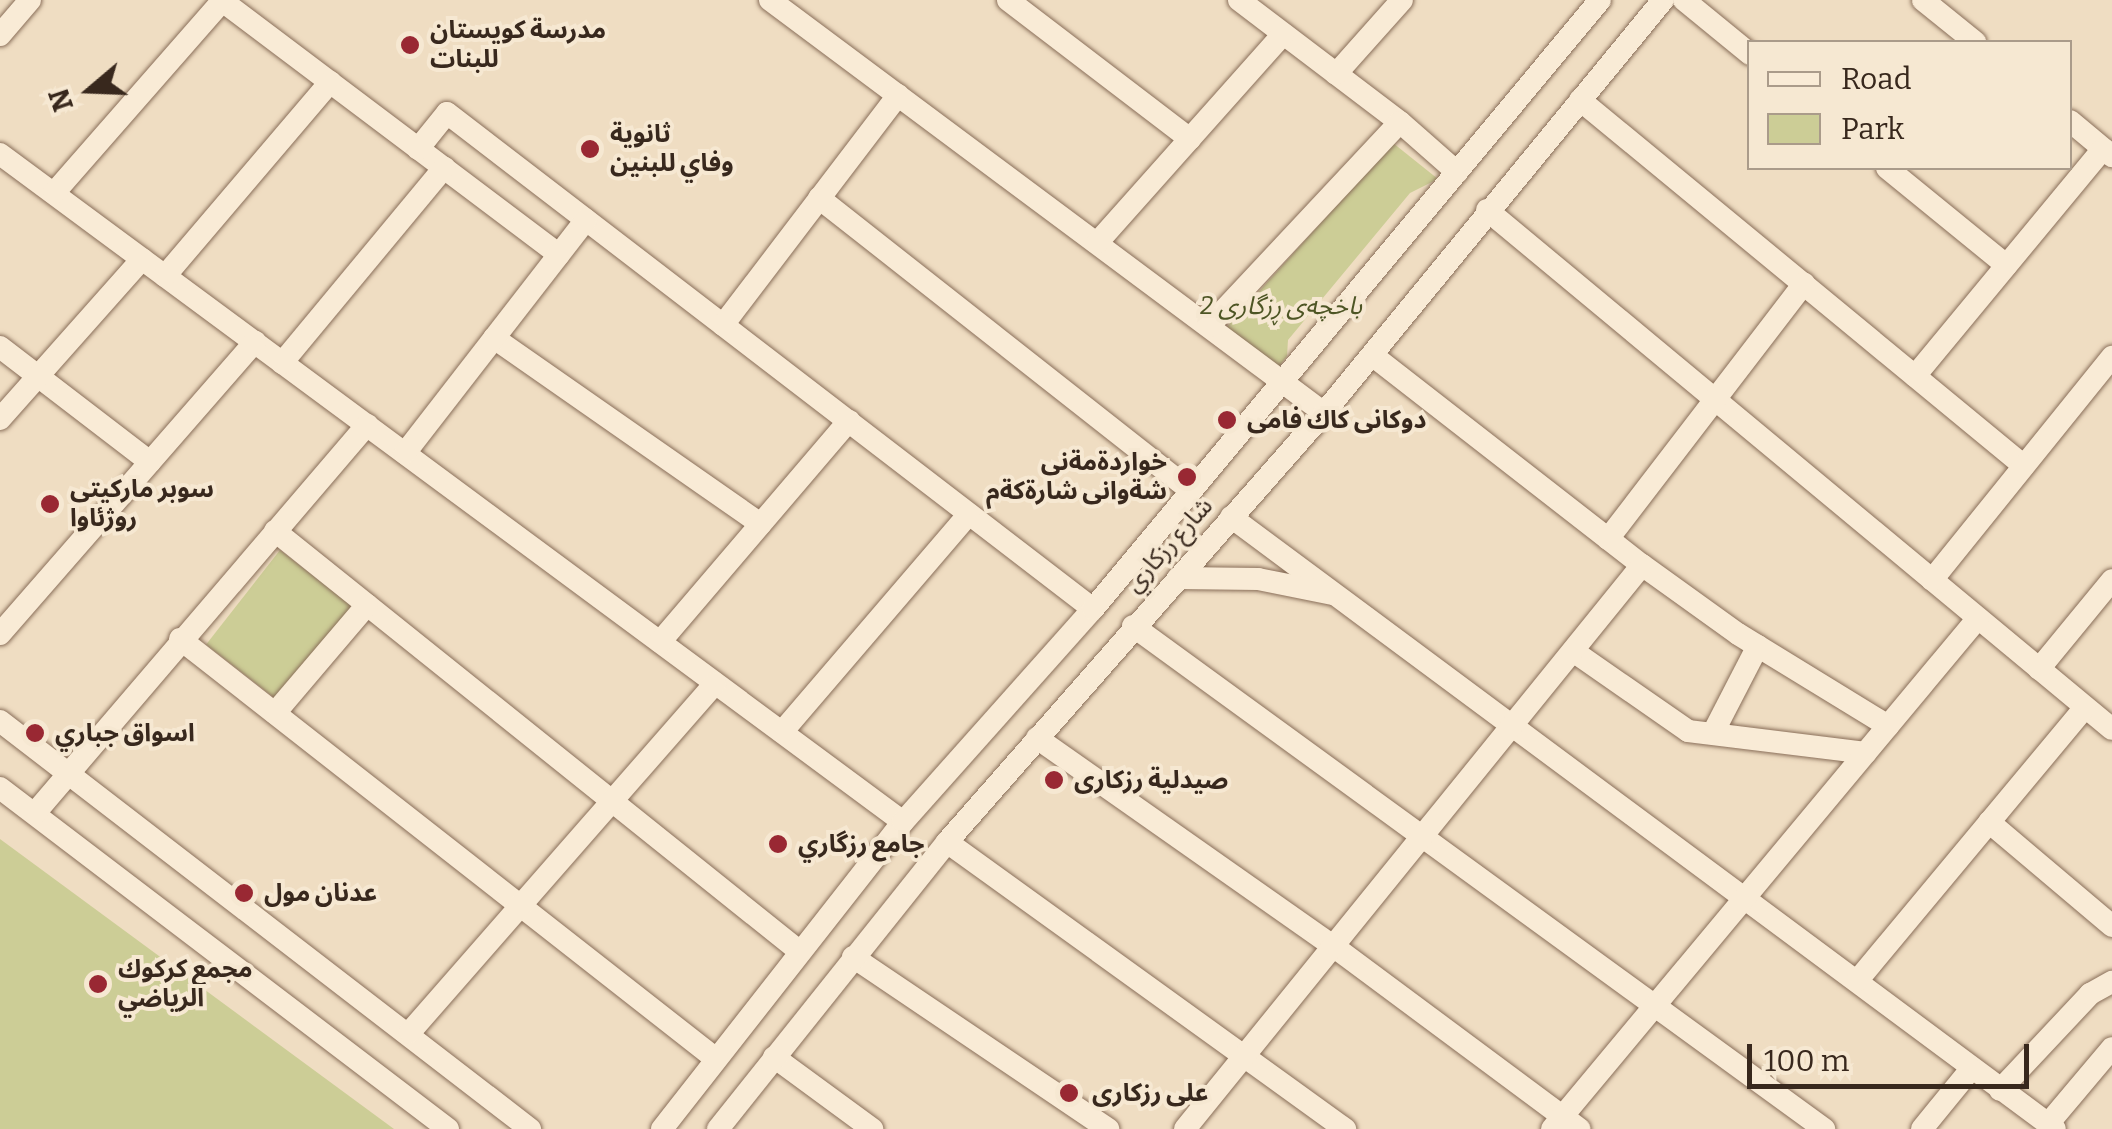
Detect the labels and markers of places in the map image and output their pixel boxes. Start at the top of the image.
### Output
place label: مدرسة كويستان للبنات [430,16,606,75]
marker: مدرسة كويستان للبنات [399,34,421,56]
place label: ثانوية وفاي للبنين [610,120,734,179]
marker: ثانوية وفاي للبنين [579,138,601,160]
place label: دوكانى كاك فامى [1247,405,1426,435]
marker: دوكانى كاك فامى [1216,409,1238,431]
place label: خواردةمةنى شةوانى شارةكةم [986,448,1167,507]
marker: خواردةمةنى شةوانى شارةكةم [1176,466,1198,488]
place label: سوبر ماركيتى روژئاوا [70,475,214,534]
marker: سوبر ماركيتى روژئاوا [39,493,61,515]
place label: اسواق جباري [55,718,195,748]
marker: اسواق جباري [24,722,46,744]
place label: صيدلية رزكارى [1074,765,1228,795]
marker: صيدلية رزكارى [1043,769,1065,791]
place label: جامع رزگاري [798,829,924,859]
marker: جامع رزگاري [767,833,789,855]
place label: عدنان مول [264,878,377,908]
marker: عدنان مول [233,882,255,904]
place label: مجمع كركوك الرياضي [118,955,253,1014]
marker: مجمع كركوك الرياضي [87,973,109,995]
place label: على رزكارى [1092,1078,1209,1108]
marker: على رزكارى [1056,1080,1082,1106]

